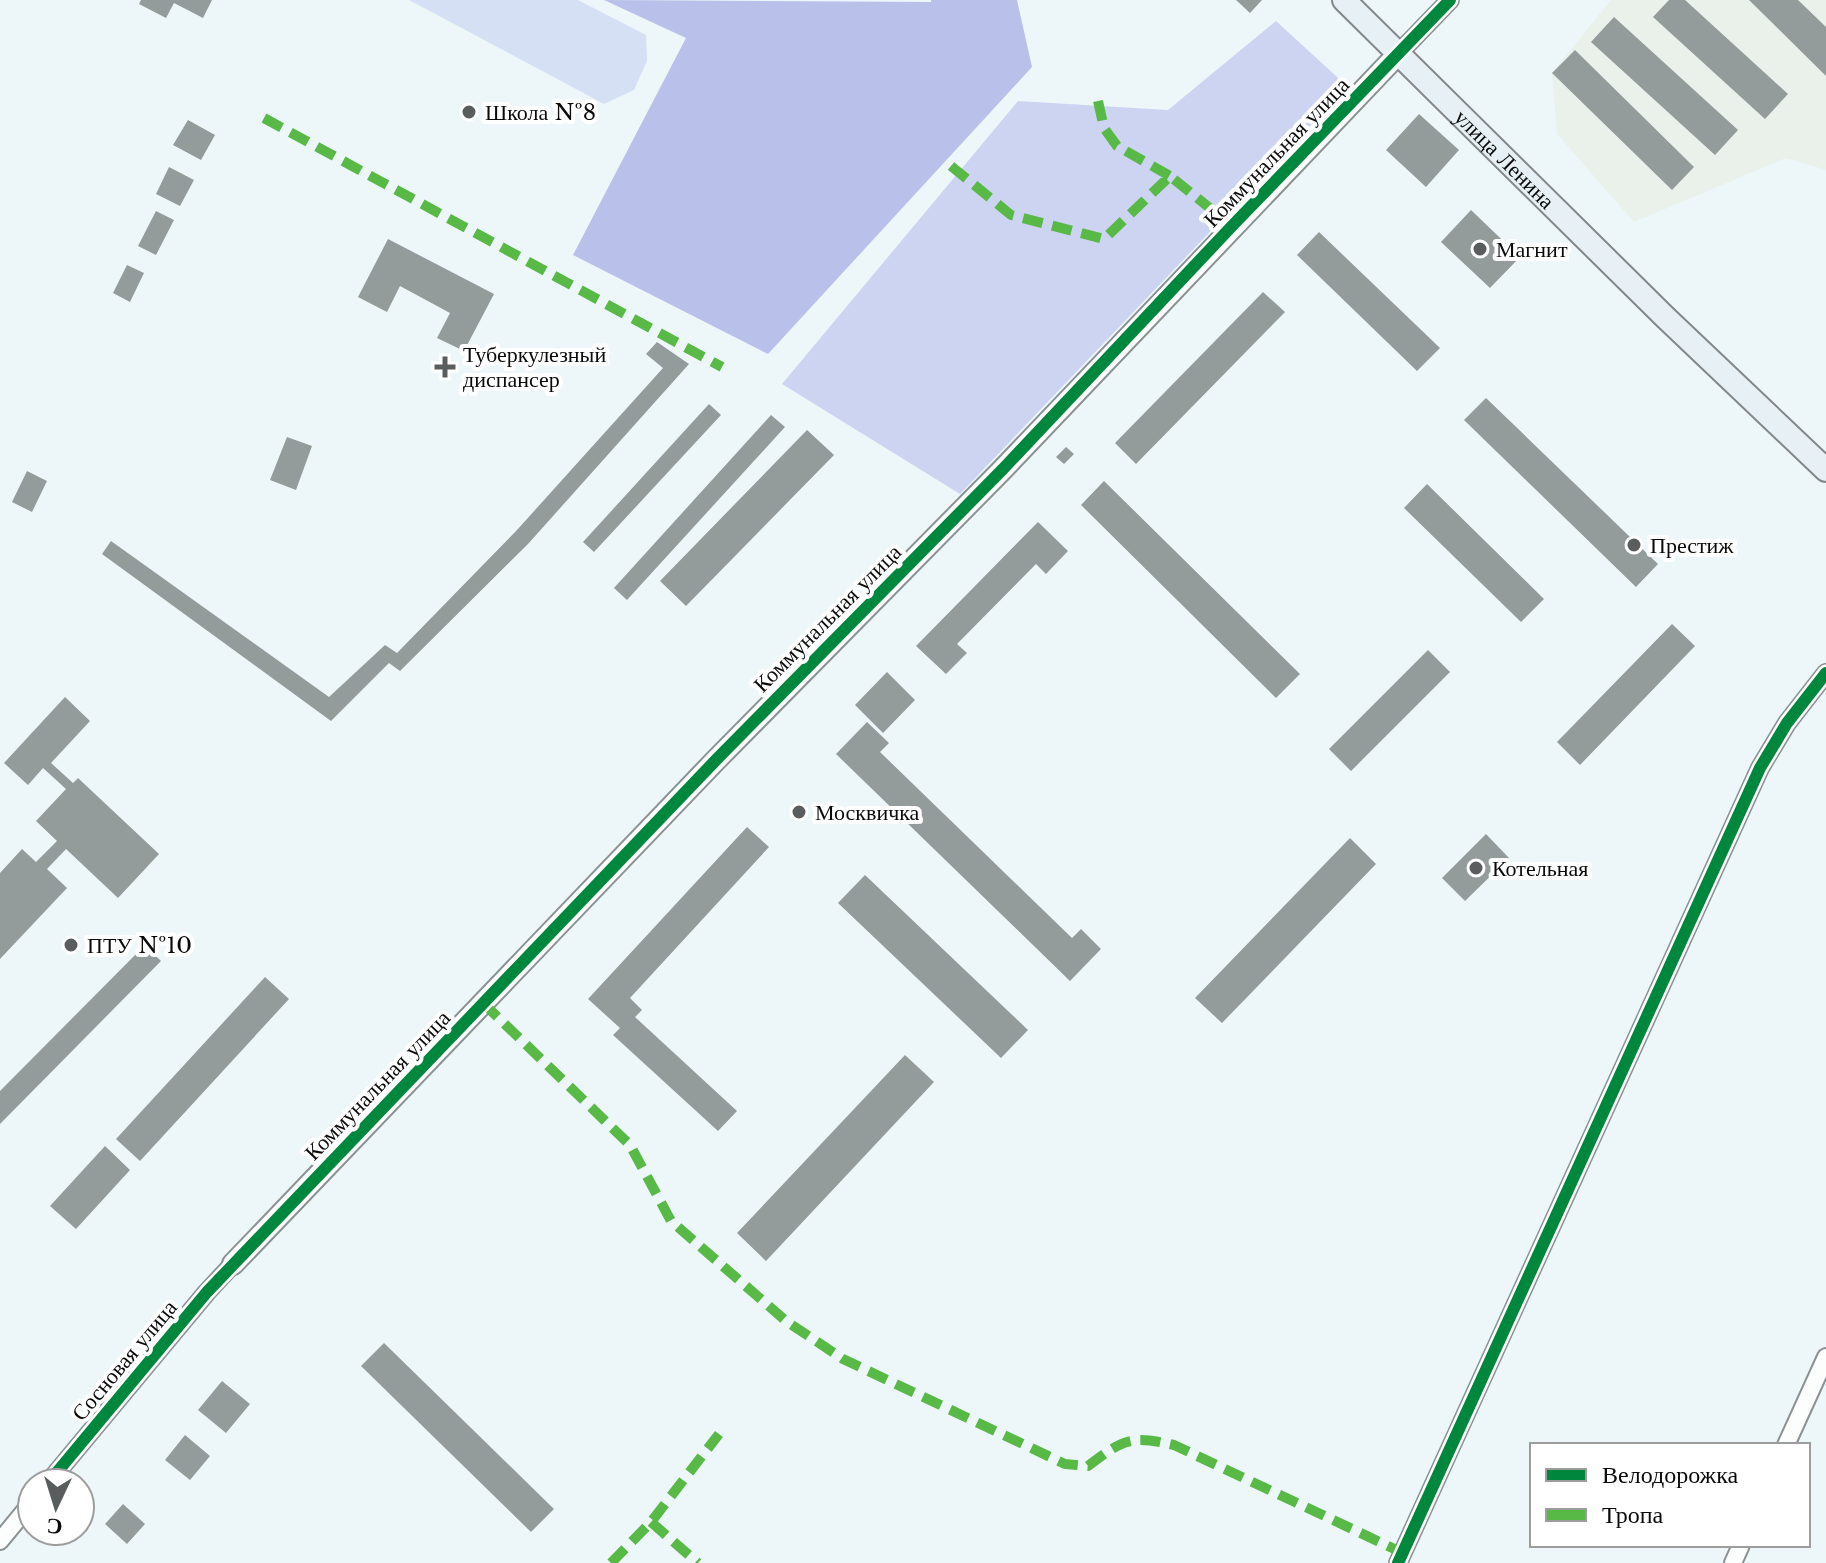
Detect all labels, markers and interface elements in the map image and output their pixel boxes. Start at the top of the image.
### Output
street label: Коммунальная улица [1198,72,1355,233]
place label: Школа №8 [485,99,596,126]
marker: Школа №8 [460,103,478,121]
street label: улица Ленина [1449,104,1560,215]
place label: Магнит [1496,236,1568,263]
marker: Магнит [1471,240,1489,258]
place label: Туберкулезный диспансер [463,341,606,393]
marker: Туберкулезный диспансер [434,356,456,378]
place label: Престиж [1650,532,1734,559]
marker: Престиж [1625,536,1643,554]
street label: Коммунальная улица [748,539,907,698]
place label: Москвичка [815,799,920,826]
marker: Москвичка [790,803,808,821]
place label: Котельная [1492,855,1588,882]
marker: Котельная [1467,859,1485,877]
place label: ПТУ №10 [87,932,192,959]
marker: ПТУ №10 [62,936,80,954]
street label: Коммунальная улица [299,1005,456,1166]
street label: Сосновая улица [66,1294,183,1426]
legend [1530,1443,1810,1547]
text: Велодорожка [1602,1460,1738,1489]
north arrow [16,1467,96,1547]
text: Тропа [1602,1500,1664,1529]
text: С [46,1512,64,1540]

